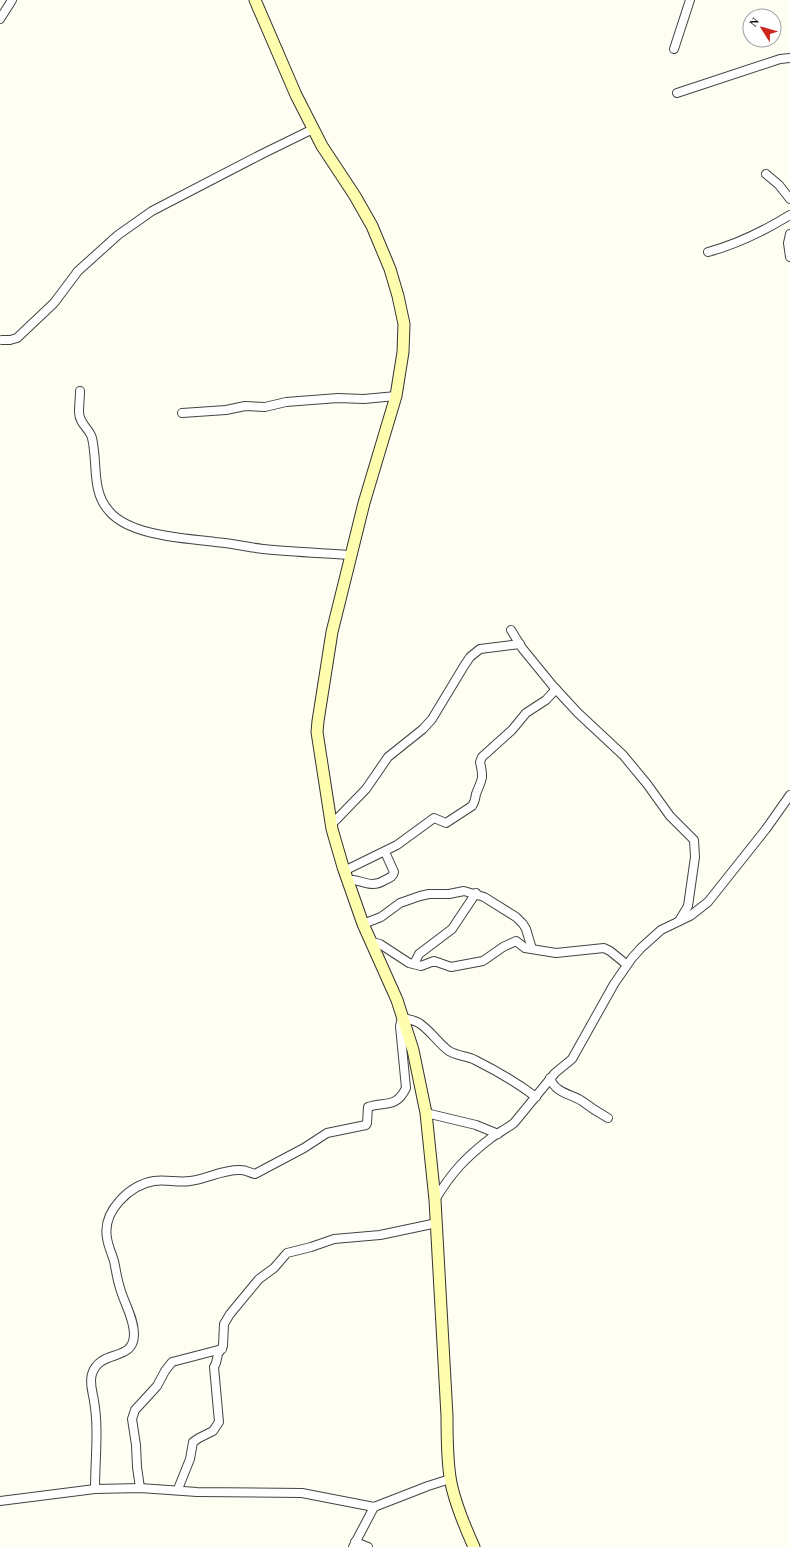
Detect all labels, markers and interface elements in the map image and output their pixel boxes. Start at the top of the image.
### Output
north arrow [742,8,782,48]
text: N [747,15,761,29]

